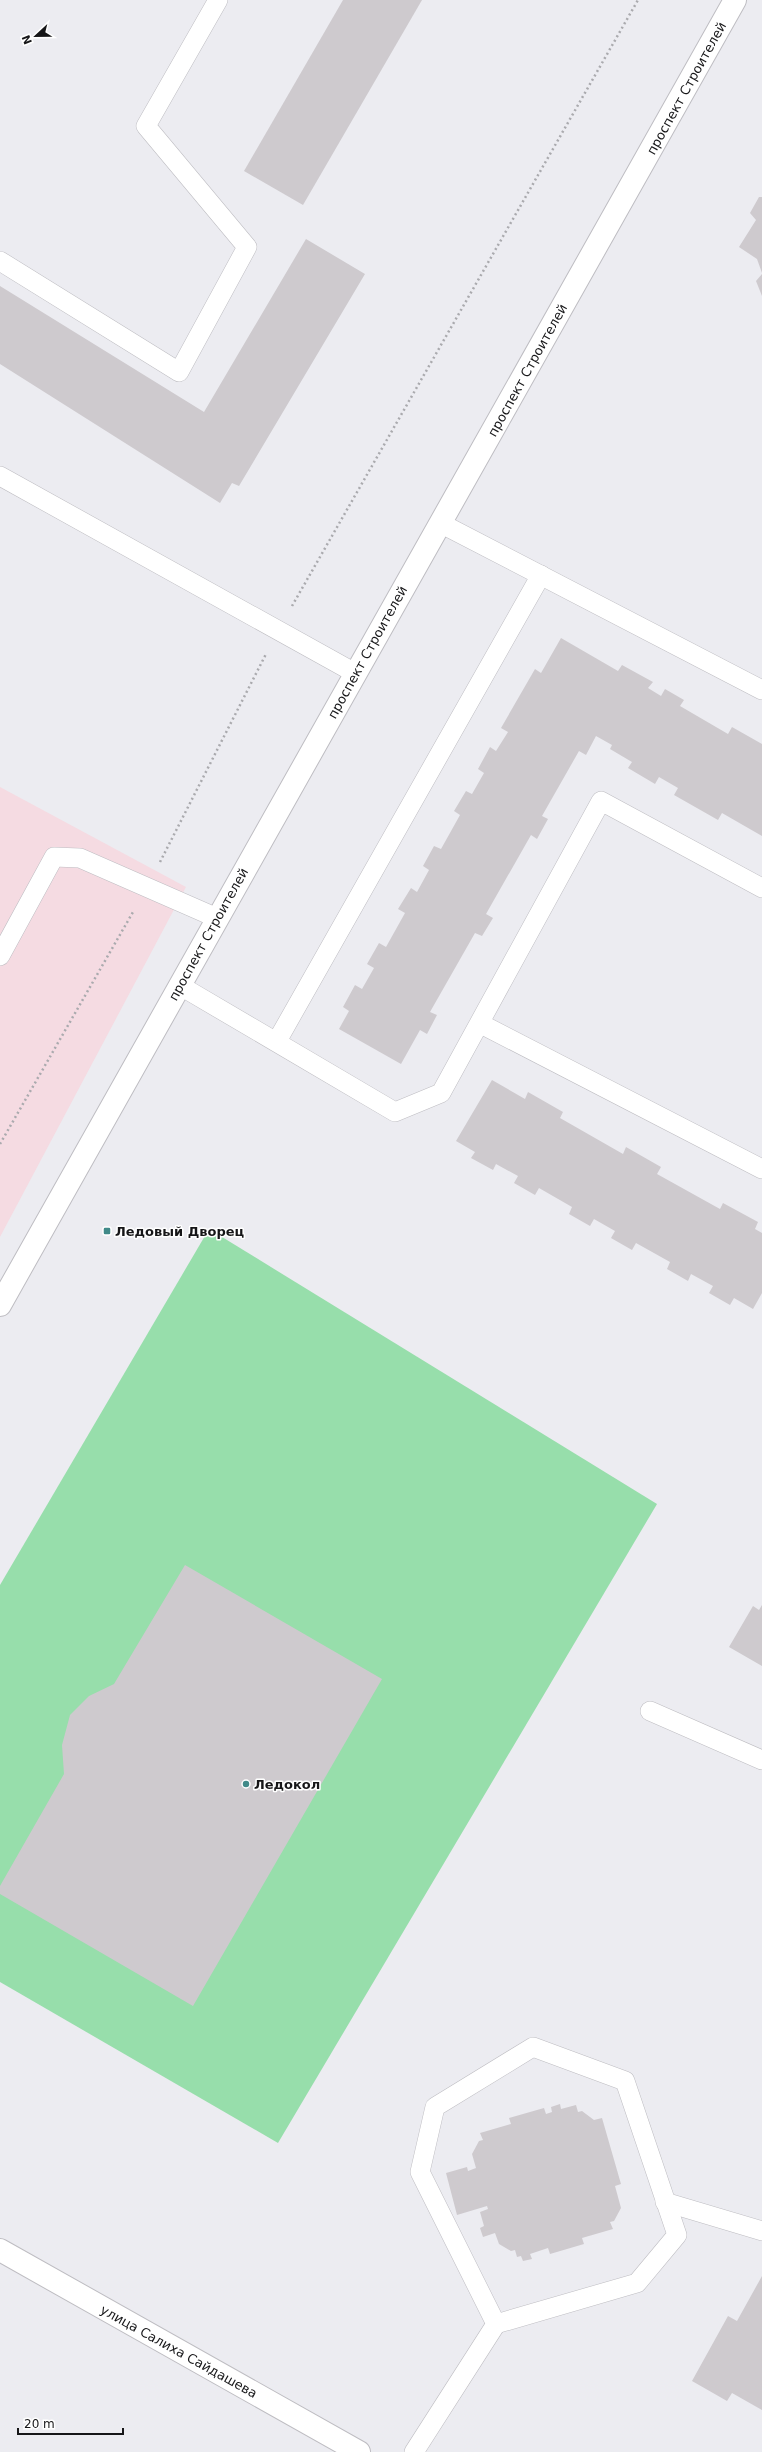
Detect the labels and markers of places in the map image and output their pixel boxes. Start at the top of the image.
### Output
place label: Ледовый Дворец [115,1224,245,1239]
marker: Ледовый Дворец [102,1226,112,1236]
place label: Ледокол [254,1777,320,1792]
marker: Ледокол [241,1779,251,1789]

